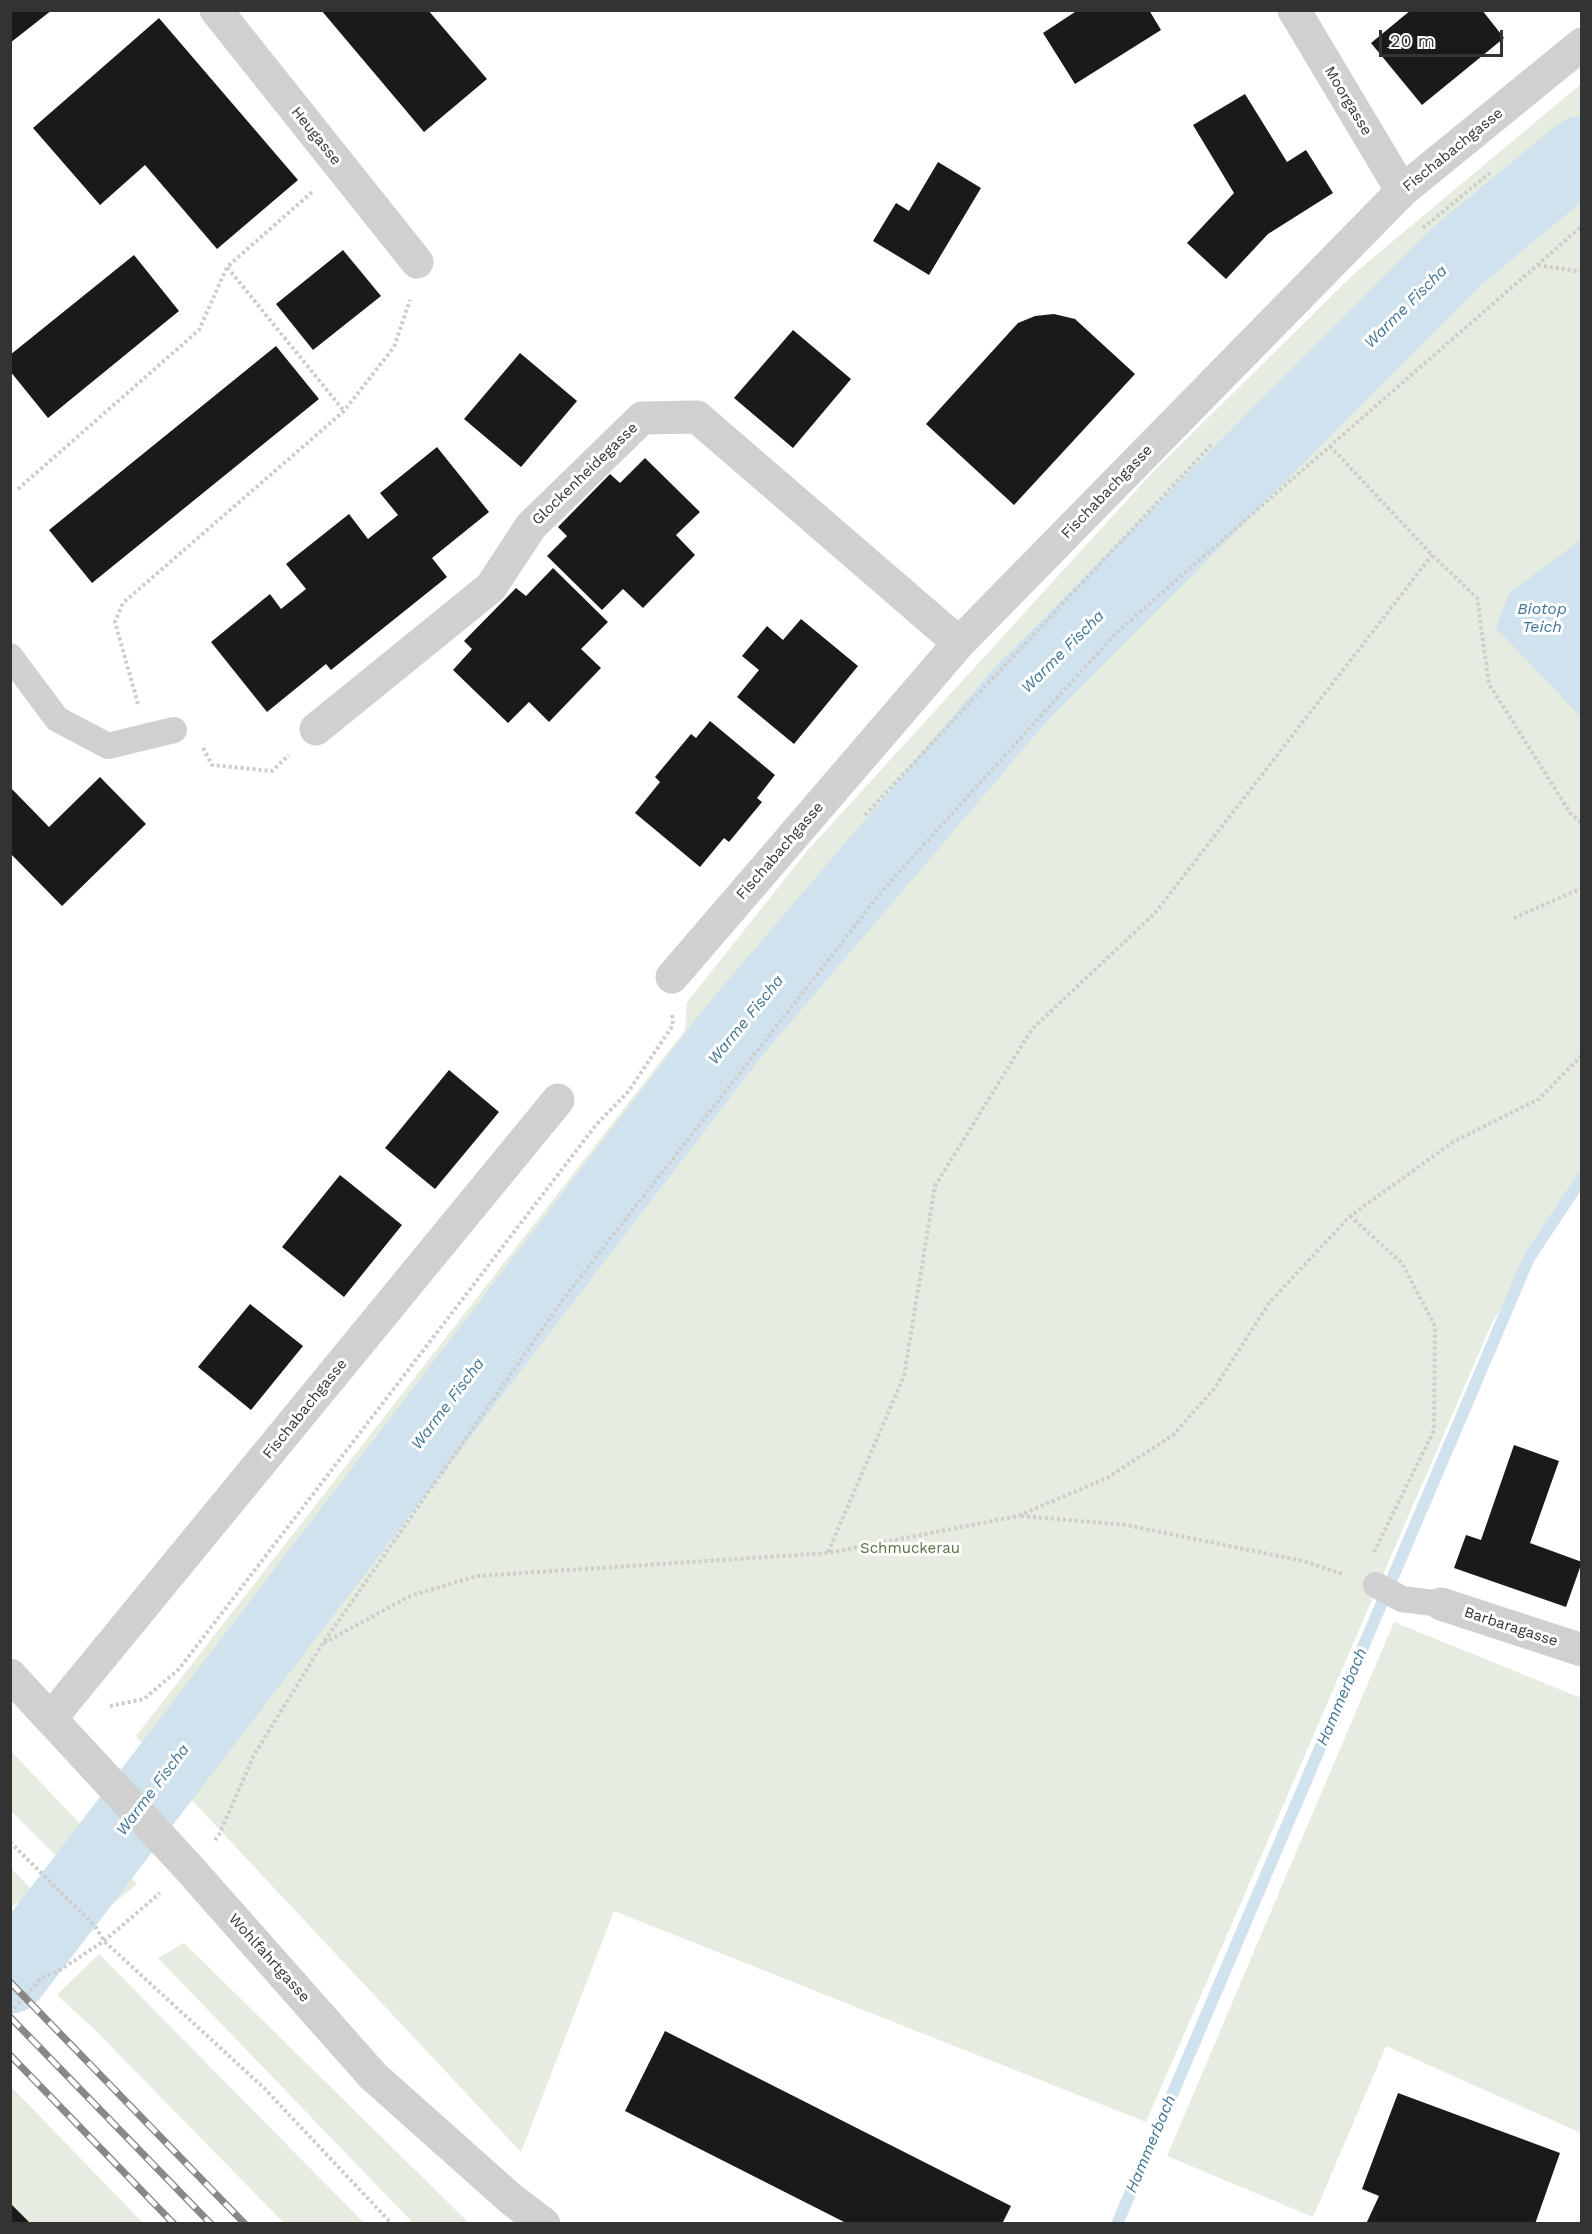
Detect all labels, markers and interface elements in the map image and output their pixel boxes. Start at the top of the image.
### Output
scale bar [1382,18,1506,56]
text: 20 m [1390,30,1435,51]
street label: Moorgasse [1320,63,1376,139]
street label: Heugasse [287,103,345,169]
street label: Fischabachgasse [1399,104,1507,196]
water label: Warme Fischa [1360,261,1452,353]
street label: Glockenheidegasse [528,419,642,529]
street label: Fischabachgasse [1058,441,1156,543]
water label: Biotop Teich [1517,599,1567,637]
water label: Warme Fischa [1017,606,1109,698]
street label: Fischabachgasse [733,798,827,904]
water label: Warme Fischa [704,971,788,1069]
water label: Warme Fischa [407,1354,489,1454]
street label: Fischabachgasse [259,1355,351,1463]
park label: Schmuckerau [860,1540,960,1558]
street label: Barbaragasse [1462,1603,1560,1651]
water label: Hammerbach [1313,1645,1371,1749]
water label: Warme Fischa [112,1740,194,1840]
street label: Wohlfahrtgasse [225,1910,313,2006]
water label: Hammerbach [1122,2092,1180,2196]

